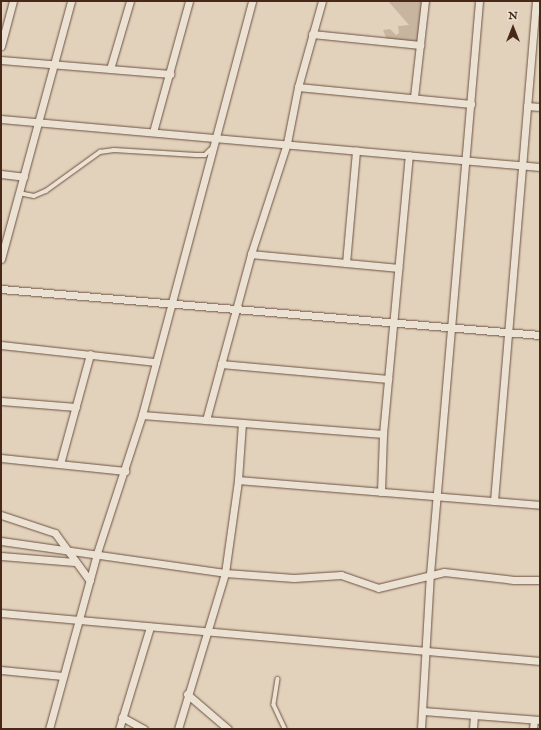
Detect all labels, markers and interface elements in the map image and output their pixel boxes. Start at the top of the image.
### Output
north arrow [493,8,533,48]
text: N [508,9,518,23]

